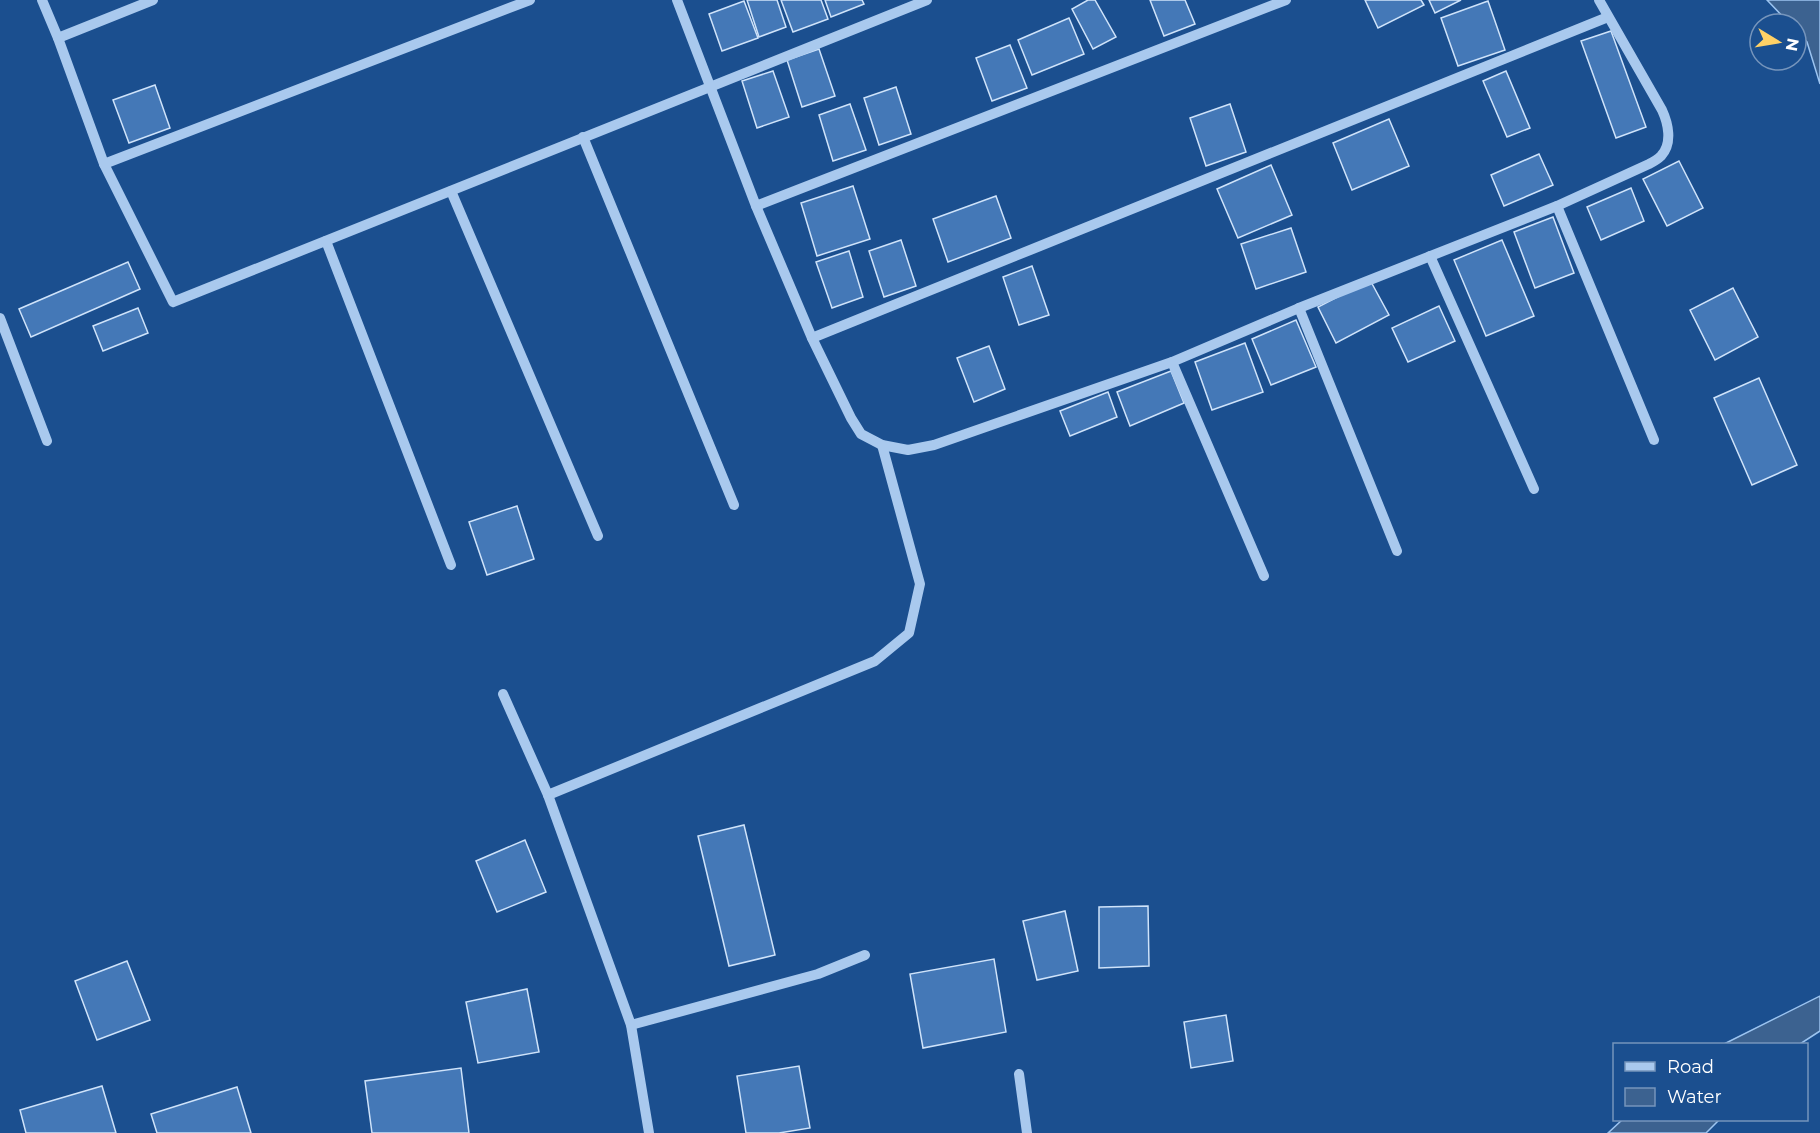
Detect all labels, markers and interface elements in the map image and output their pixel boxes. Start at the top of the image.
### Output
north arrow [1748,12,1808,72]
text: N [1782,37,1803,53]
legend [1613,1043,1808,1121]
text: Road [1667,1056,1714,1078]
text: Water [1667,1086,1722,1108]

